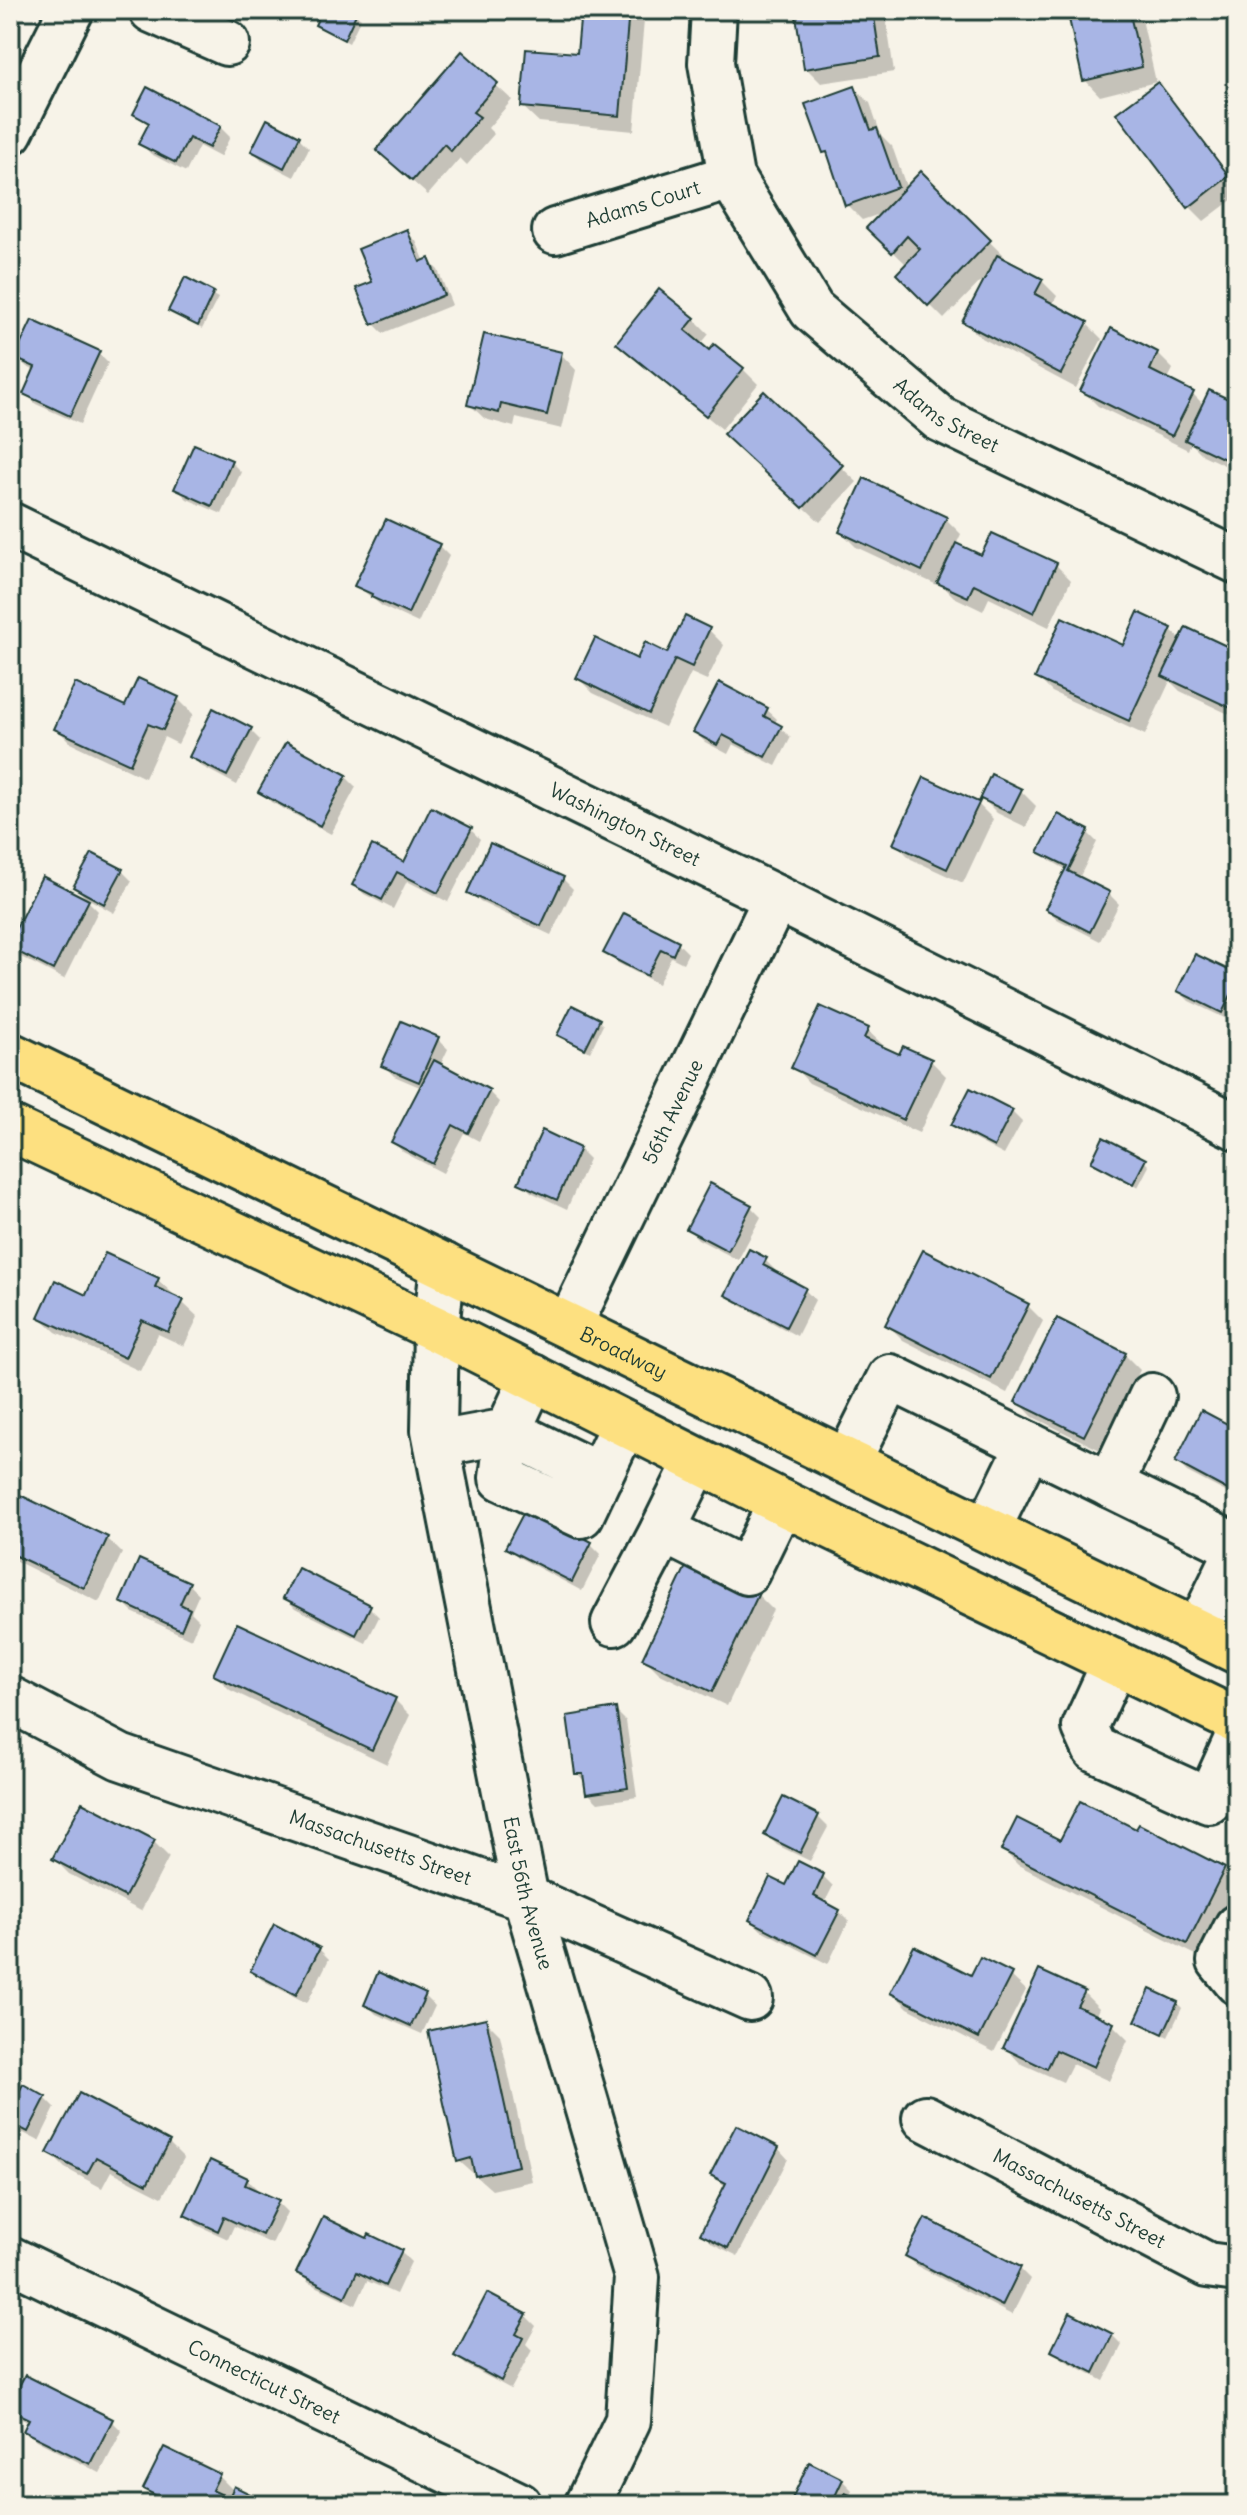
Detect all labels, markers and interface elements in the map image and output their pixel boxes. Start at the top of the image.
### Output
street label: Adams Court [583,174,703,233]
street label: Adams Street [889,372,1003,457]
street label: Washington Street [546,777,705,871]
street label: 56th Avenue [636,1055,708,1168]
street label: Broadway [576,1321,671,1384]
street label: Massachusetts Street [286,1804,475,1890]
street label: East 56th Avenue [498,1814,559,1972]
street label: Massachusetts Street [989,2143,1170,2253]
street label: Connecticut Street [184,2334,345,2429]

